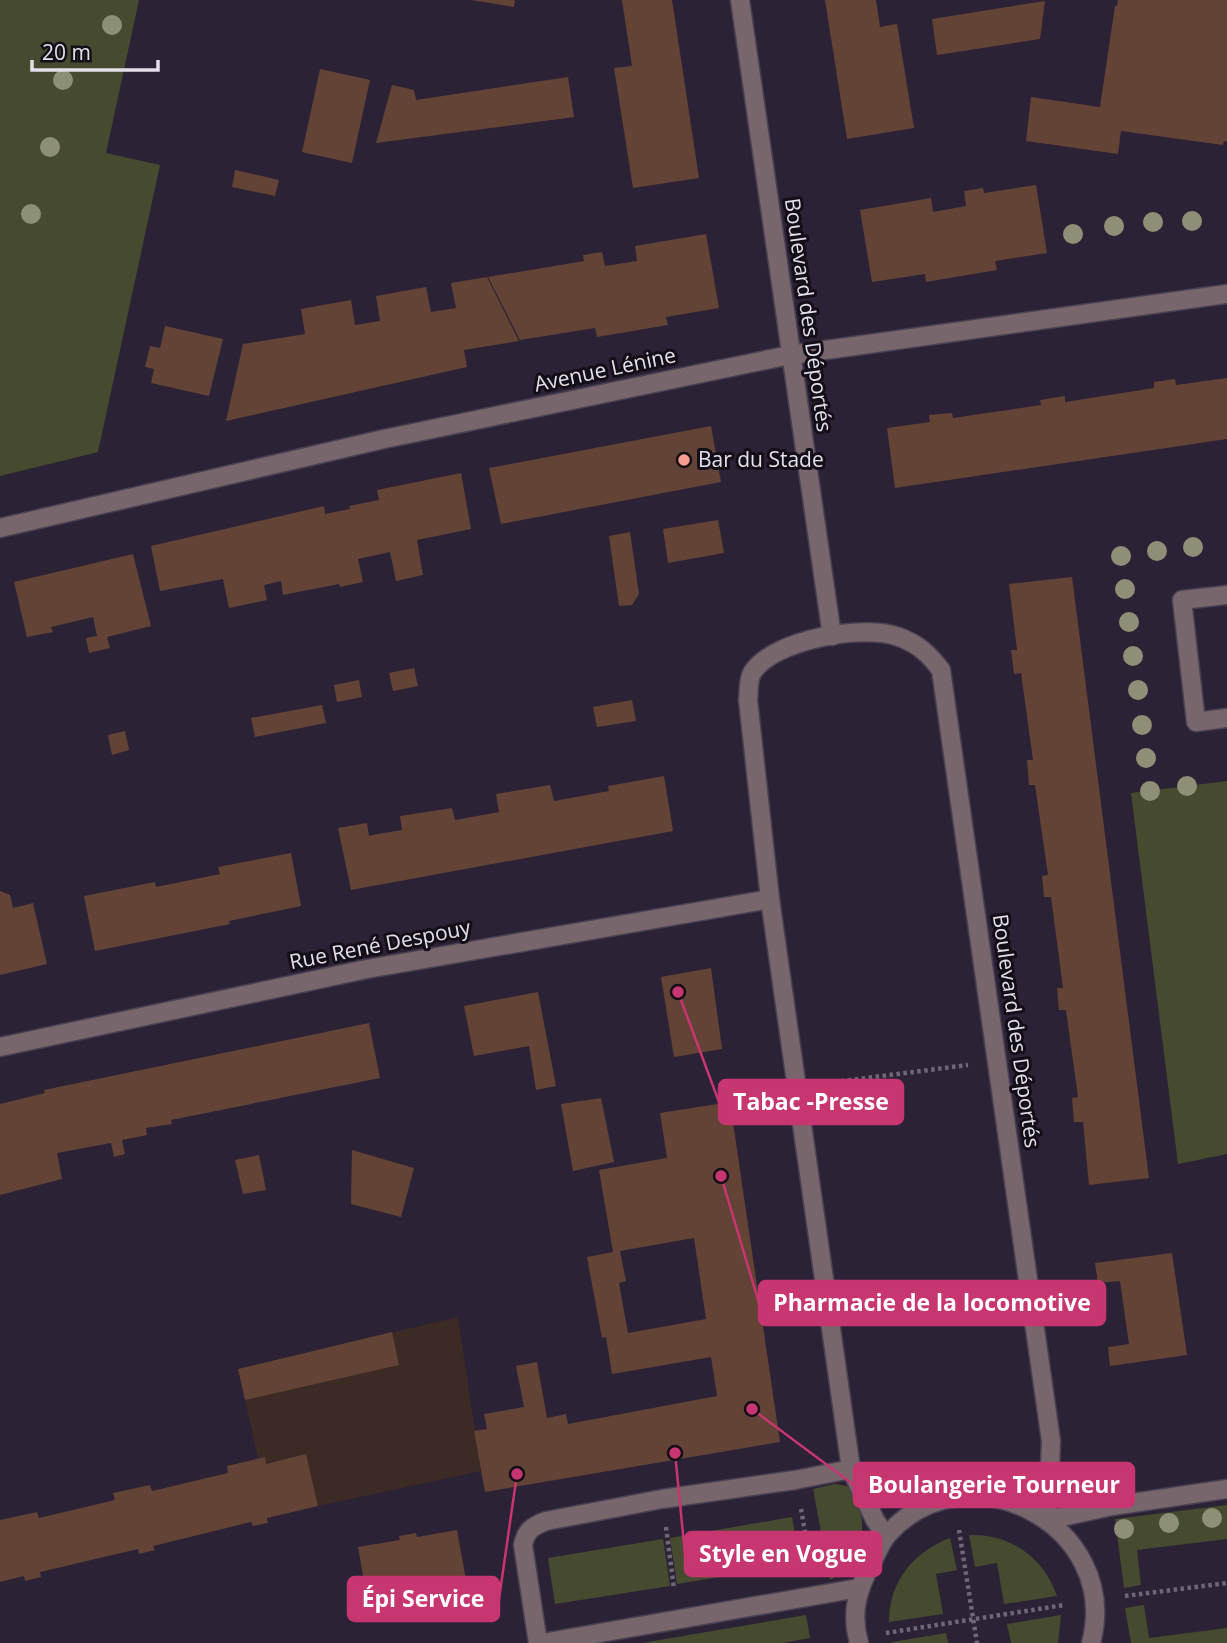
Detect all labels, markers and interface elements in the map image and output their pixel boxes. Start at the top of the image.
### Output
scale bar [32,28,158,72]
text: 20 m [42,38,91,66]
street label: Boulevard des Déportés [779,196,839,434]
street label: Avenue Lénine [531,340,678,398]
place label: Bar du Stade [698,445,824,473]
marker: Bar du Stade [676,452,692,468]
street label: Boulevard des Déportés [987,912,1047,1150]
street label: Rue René Despouy [287,913,473,975]
callout: Tabac -Presse [719,1080,903,1124]
text: Tabac -Presse [733,1085,889,1117]
callout: Pharmacie de la locomotive [759,1281,1105,1325]
text: Pharmacie de la locomotive [773,1286,1091,1318]
callout: Boulangerie Tourneur [854,1463,1134,1507]
text: Boulangerie Tourneur [868,1468,1120,1500]
callout: Style en Vogue [685,1532,881,1576]
text: Style en Vogue [699,1537,867,1569]
callout: Épi Service [348,1577,499,1621]
text: Épi Service [362,1582,484,1614]

